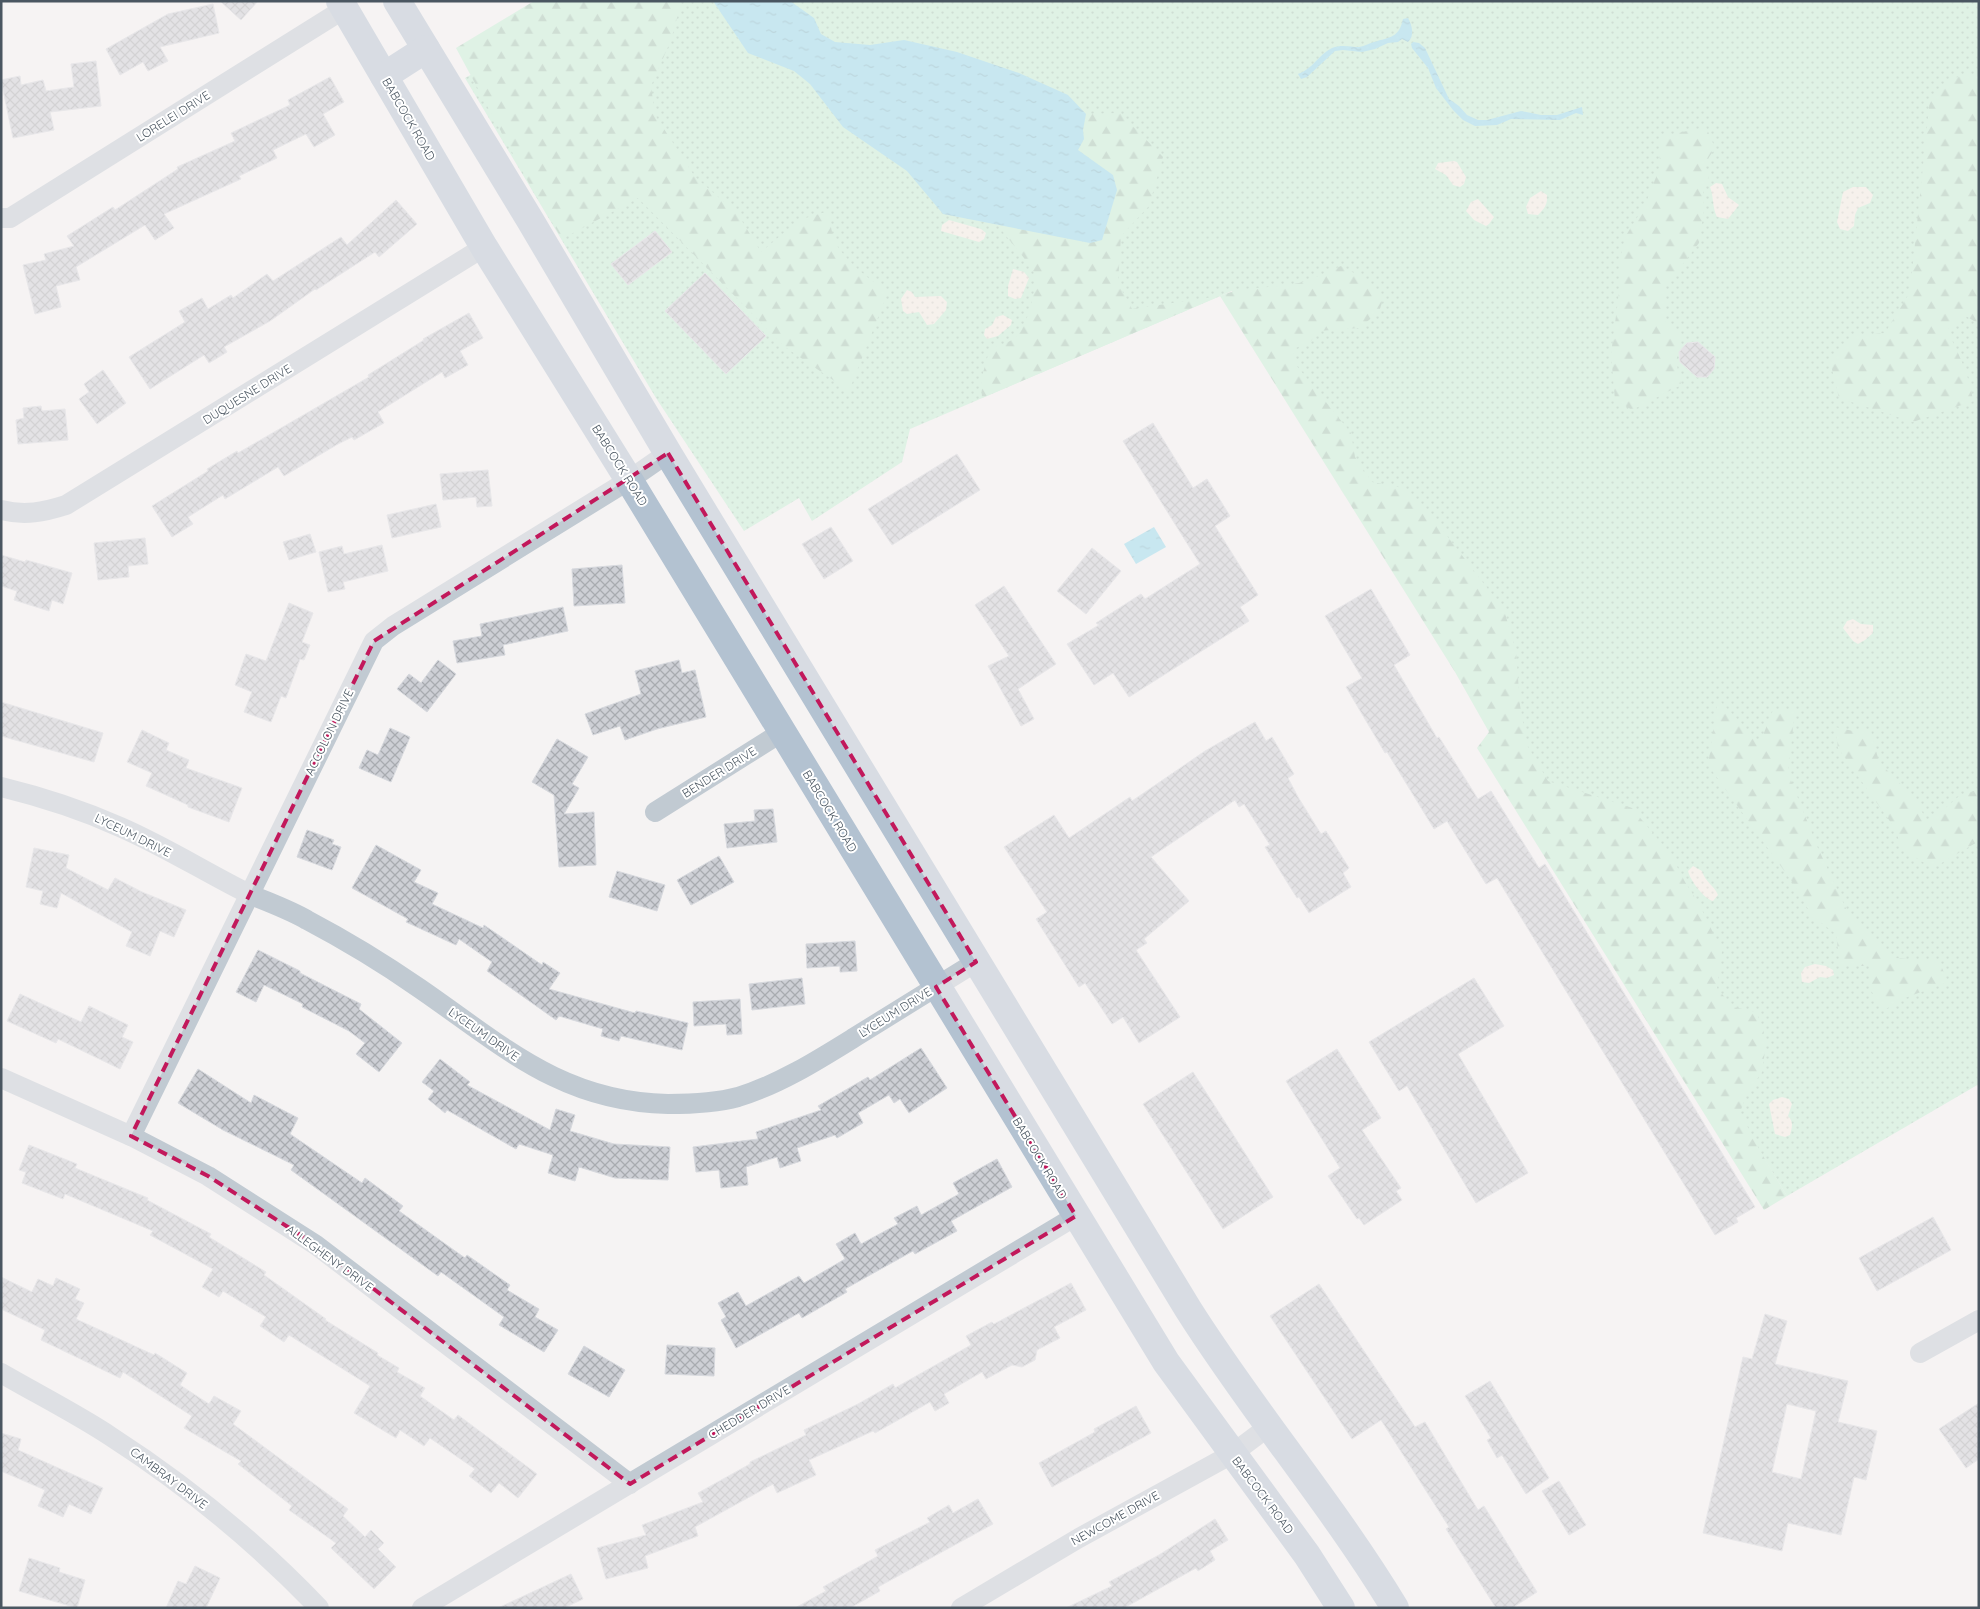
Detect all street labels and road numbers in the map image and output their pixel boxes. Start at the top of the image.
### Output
street label: BABCOCK ROAD [379,75,439,163]
street label: LORELEI DRIVE [133,87,213,145]
street label: DUQUESNE DRIVE [200,361,294,427]
street label: BABCOCK ROAD [589,422,651,509]
street label: ACCOLON DRIVE [302,686,357,778]
street label: BENDER DRIVE [679,743,759,801]
street label: BABCOCK ROAD [800,767,861,855]
street label: LYCEUM DRIVE [92,810,174,860]
street label: LYCEUM DRIVE [856,984,934,1040]
street label: LYCEUM DRIVE [446,1004,522,1064]
street label: BABCOCK ROAD [1010,1114,1071,1202]
street label: ALLEGHENY DRIVE [283,1221,377,1295]
street label: CHEDDER DRIVE [705,1381,793,1442]
street label: CAMBRAY DRIVE [127,1444,211,1512]
street label: BABCOCK ROAD [1229,1453,1297,1537]
street label: NEWCOME DRIVE [1068,1487,1162,1548]

